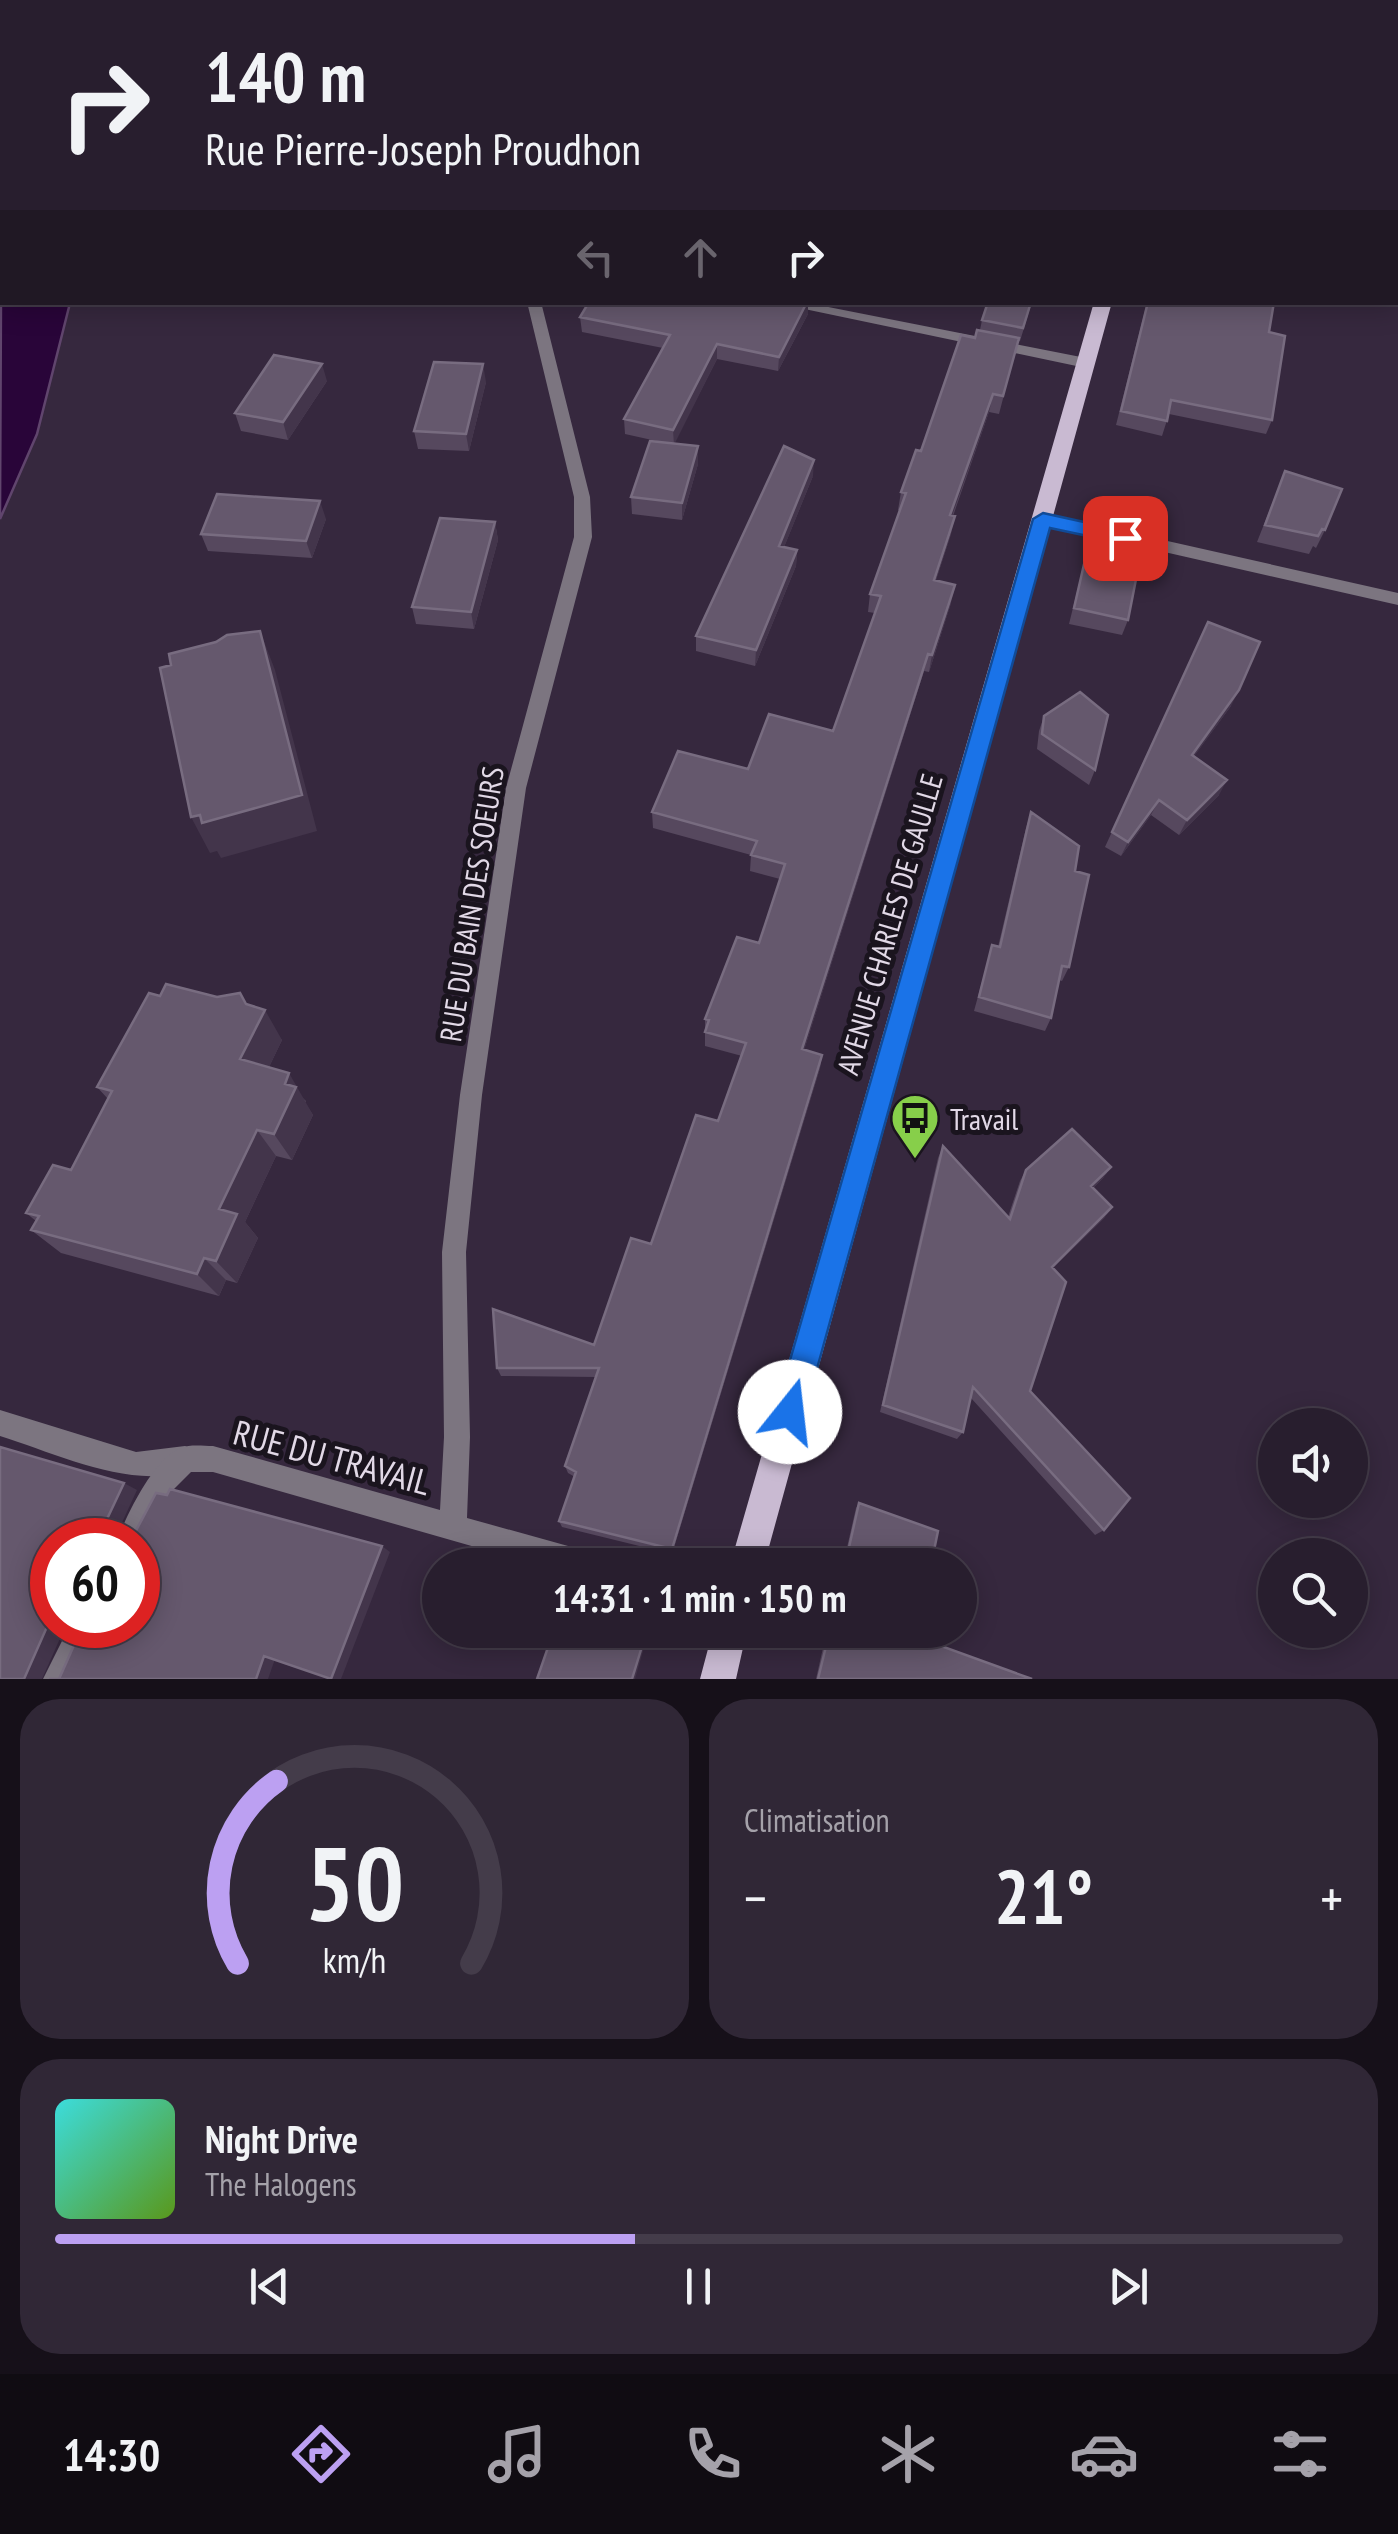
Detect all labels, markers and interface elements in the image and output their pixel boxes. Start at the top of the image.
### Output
text: 140 m [205,31,366,121]
icon: right [40,40,170,170]
text: Rue Pierre-Joseph Proudhon [205,119,641,177]
icon: left [568,230,623,285]
icon: ahead [673,230,728,285]
icon: right [778,230,833,285]
pin [1083,496,1168,581]
icon: arrive [1098,511,1153,566]
street label: RUE DU BAIN DES SOEURS [430,764,512,1044]
street label: AVENUE CHARLES DE GAULLE [827,769,951,1079]
bus stop icon: Travail [889,1092,941,1160]
place label: Travail [950,1099,1018,1138]
position arrow [738,1360,842,1464]
map controls [1258,1408,1368,1648]
button: sound [1258,1408,1368,1518]
street label: RUE DU TRAVAIL [229,1409,436,1505]
speed limit sign: 60 [30,1518,160,1648]
button: search [1258,1538,1368,1648]
text: 14:31 · 1 min · 150 m [553,1573,846,1622]
text: Climatisation [744,1799,890,1841]
text: 50 [305,1815,404,1950]
text: 21° [994,1848,1093,1945]
text: − [744,1862,767,1933]
text: + [1320,1862,1343,1933]
text: km/h [323,1937,386,1983]
text: Night Drive [205,2114,358,2163]
text: The Halogens [205,2163,357,2205]
icon: previous [242,2259,297,2314]
icon: pause [671,2259,726,2314]
icon: next [1101,2259,1156,2314]
icon: directions [286,2419,356,2489]
icon: music [482,2419,552,2489]
icon: phone [678,2419,748,2489]
icon: climate [873,2419,943,2489]
icon: car [1069,2419,1139,2489]
icon: filters [1265,2419,1335,2489]
text: 14:30 [63,2425,160,2483]

